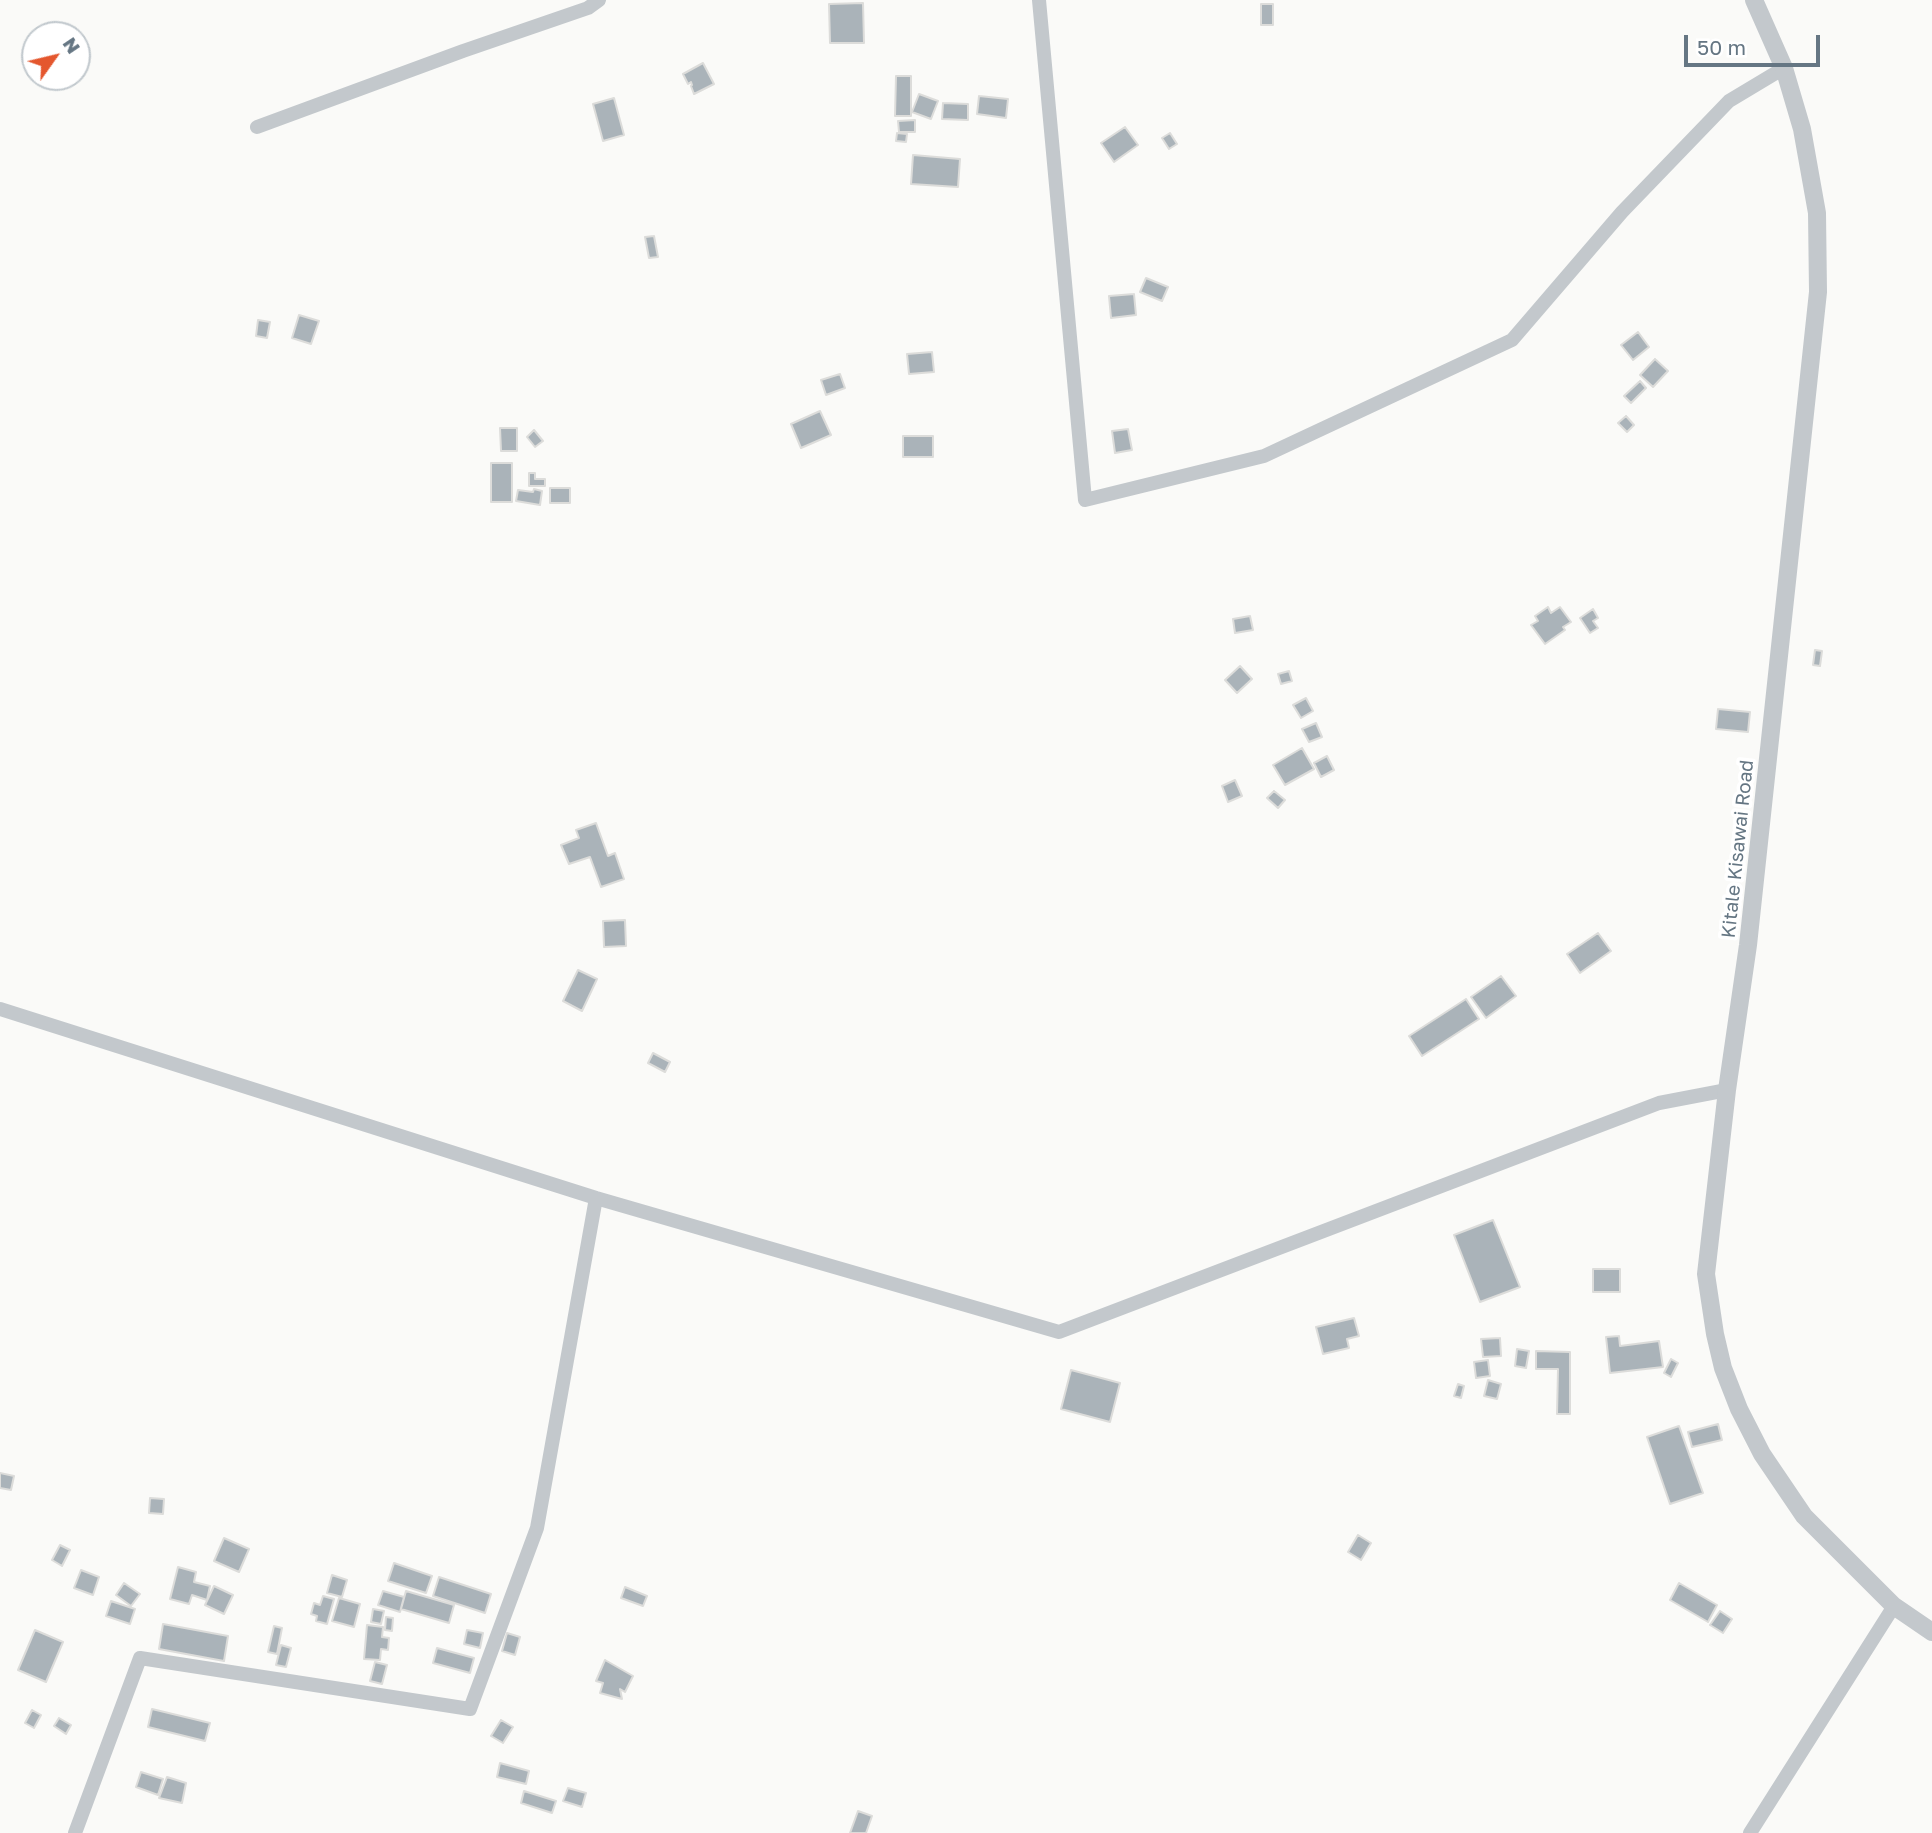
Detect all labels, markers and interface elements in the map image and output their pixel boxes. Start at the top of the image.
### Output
north arrow [21,21,91,91]
scale bar [1687,21,1824,65]
text: N [59,33,86,58]
text: 50 m [1697,34,1746,60]
street label: Kitale Kisawai Road [1717,759,1759,939]

